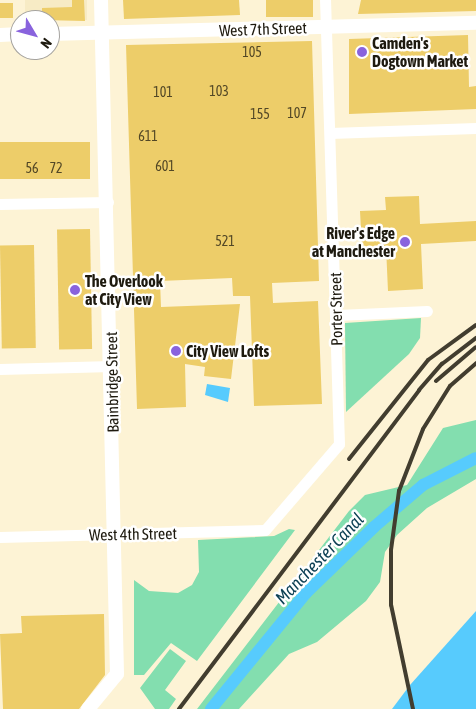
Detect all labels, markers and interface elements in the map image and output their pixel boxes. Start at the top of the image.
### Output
north arrow [10,10,60,60]
street label: West 7th Street [219,18,307,40]
place label: Camden's Dogtown Market [372,33,468,71]
text: N [37,35,55,52]
house number: 105 [242,44,262,60]
marker: Camden's Dogtown Market [356,46,368,58]
house number: 103 [209,83,229,99]
house number: 101 [153,84,173,100]
house number: 107 [287,105,307,121]
house number: 155 [250,106,270,122]
house number: 611 [138,128,158,144]
house number: 601 [155,158,175,174]
house number: 56 [25,160,39,176]
house number: 72 [49,160,63,176]
place label: River's Edge at Manchester [312,223,395,261]
house number: 521 [215,233,235,249]
marker: River's Edge at Manchester [399,236,411,248]
place label: The Overlook at City View [85,271,163,309]
street label: Porter Street [326,272,346,346]
marker: The Overlook at City View [69,284,81,296]
street label: Bainbridge Street [102,331,122,433]
place label: City View Lofts [186,341,269,361]
marker: City View Lofts [170,345,182,357]
water label: Manchester Canal [271,509,369,609]
street label: West 4th Street [89,524,177,544]

